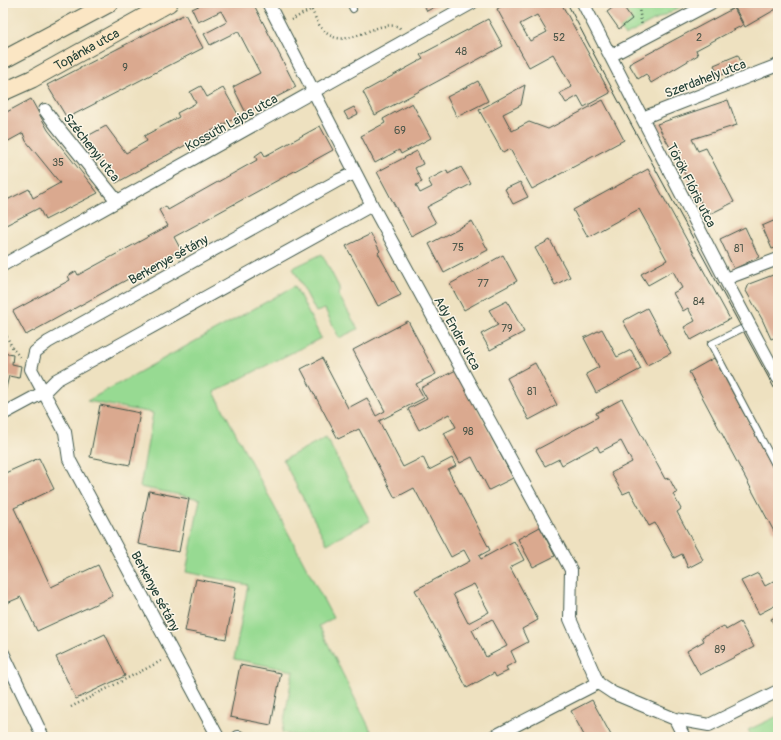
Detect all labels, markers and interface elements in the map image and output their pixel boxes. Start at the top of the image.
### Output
street label: Topánka utca [51,25,122,74]
house number: 52 [553,31,565,44]
house number: 2 [696,31,702,44]
house number: 48 [455,45,467,58]
street label: Szerdahely utca [662,56,748,102]
house number: 9 [122,61,128,74]
street label: Kossuth Lajos utca [182,91,281,155]
street label: Széchenyi utca [60,110,123,185]
house number: 69 [394,124,406,137]
street label: Török Flóris utca [663,141,719,230]
house number: 35 [52,156,64,169]
street label: Berkenye sétány [126,231,211,288]
house number: 75 [452,241,464,254]
house number: 81 [734,242,744,255]
house number: 77 [477,277,489,290]
street label: Ady Endre utca [430,294,484,373]
house number: 84 [693,295,706,308]
house number: 79 [501,322,513,335]
house number: 81 [527,385,537,398]
house number: 98 [462,425,474,438]
street label: Berkenye sétány [127,549,183,635]
house number: 89 [714,643,726,656]

